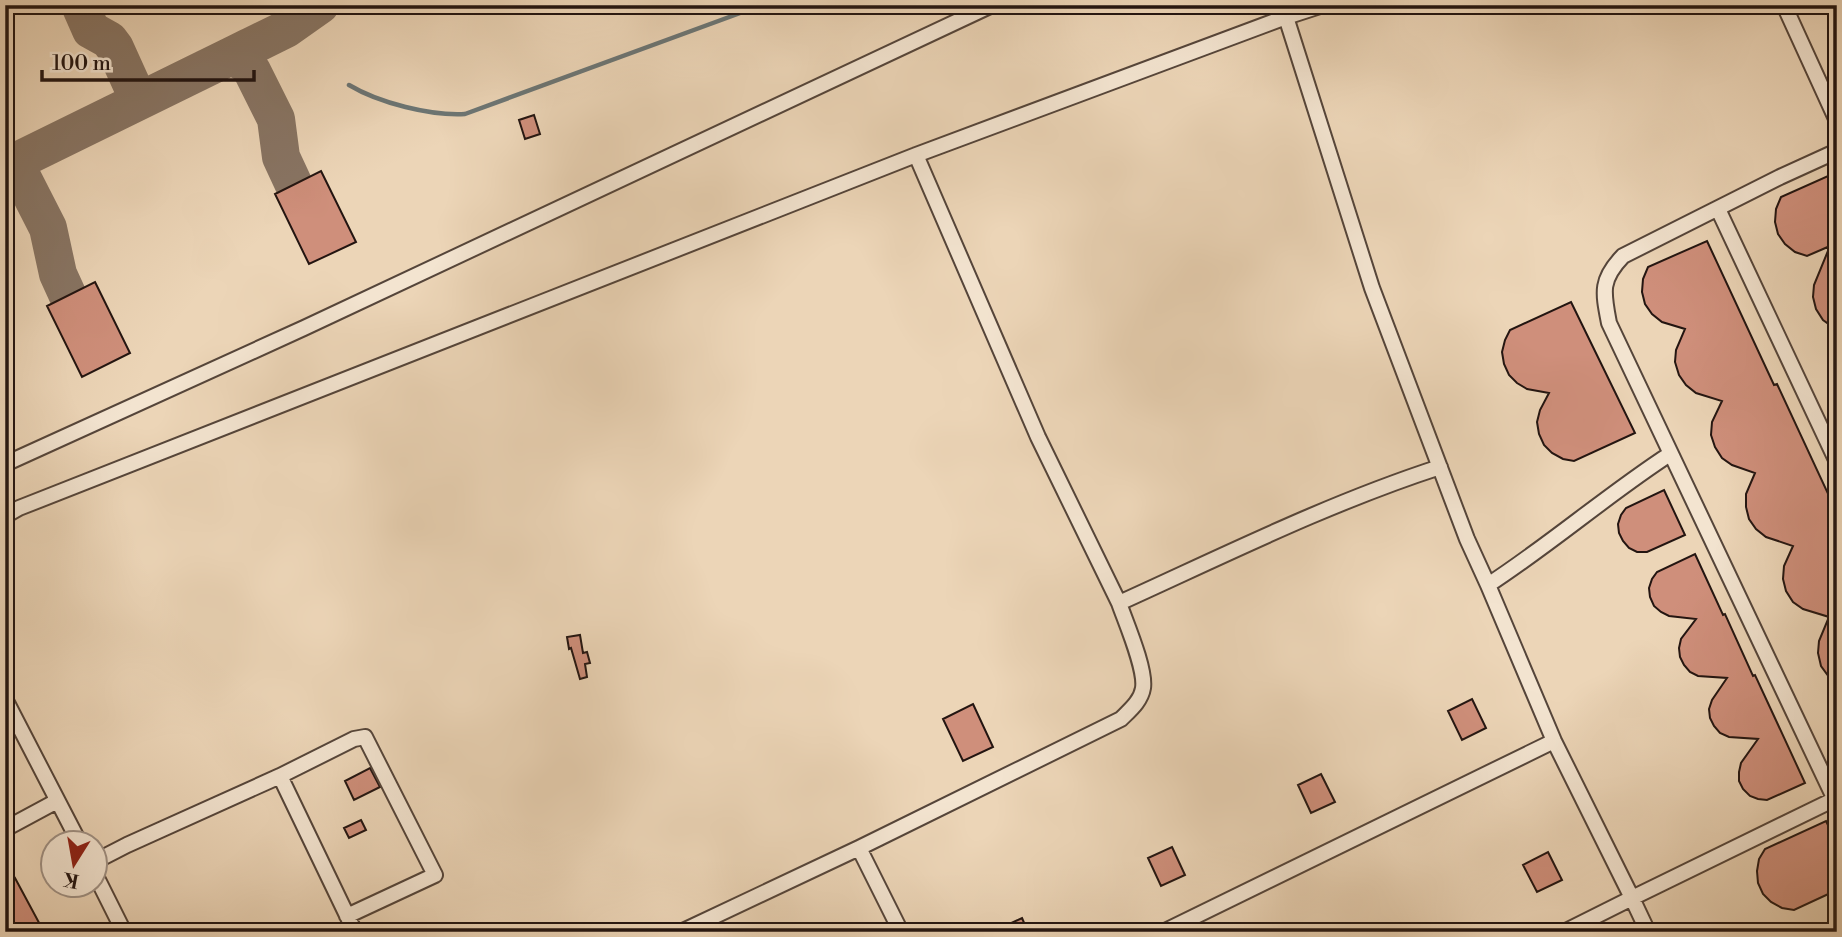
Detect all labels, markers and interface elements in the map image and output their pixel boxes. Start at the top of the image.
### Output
scale bar [42,38,254,82]
text: 100 m [52,51,111,77]
north arrow [38,828,108,898]
text: K [61,866,81,893]

